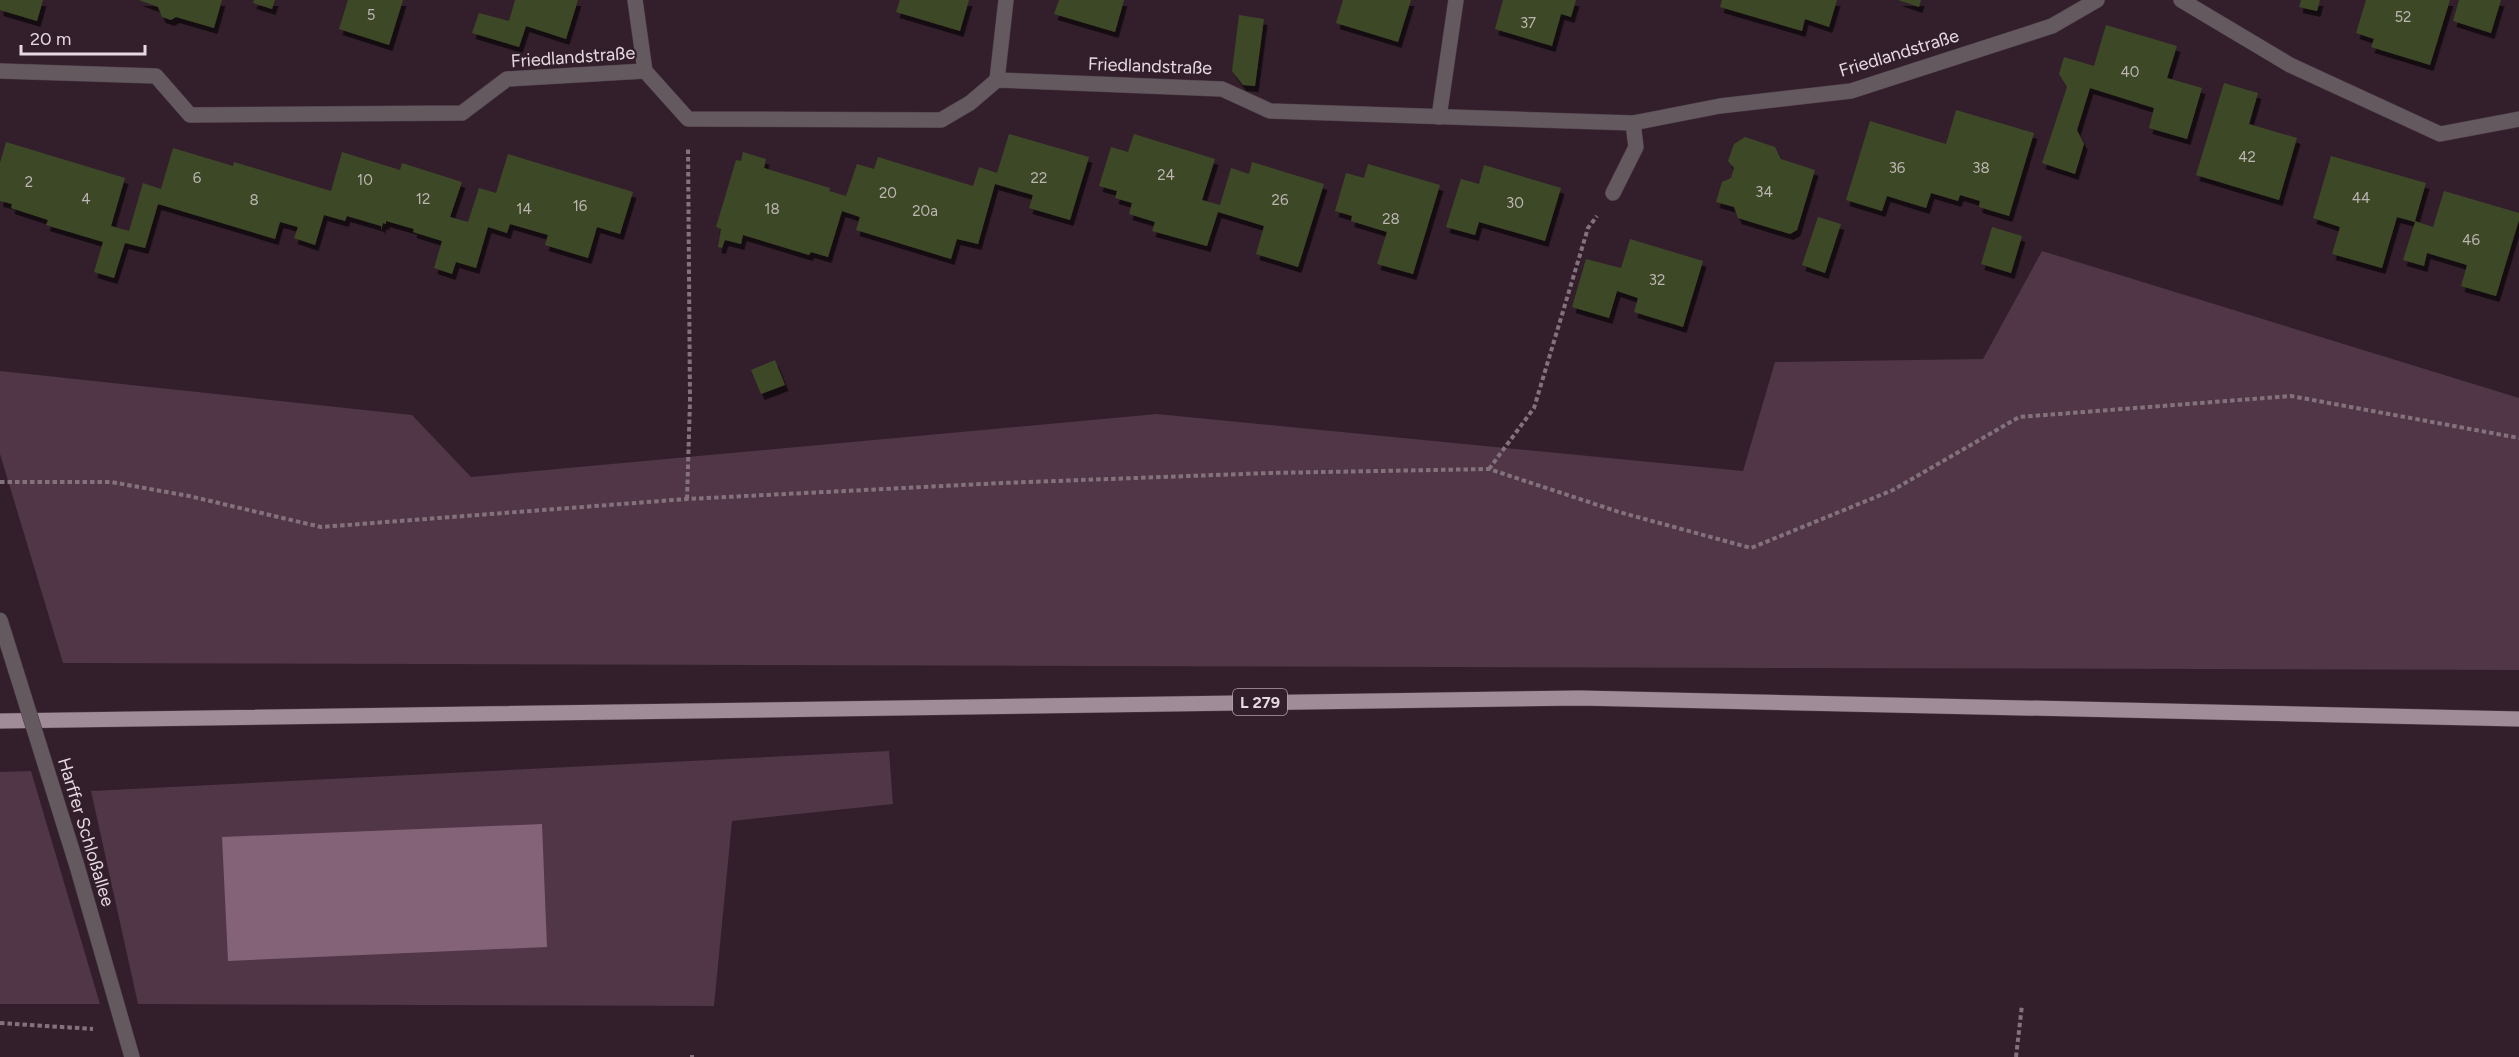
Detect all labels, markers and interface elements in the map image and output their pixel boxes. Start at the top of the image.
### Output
house number: 5 [367,6,375,24]
house number: 52 [2394,8,2412,26]
house number: 37 [1520,14,1536,32]
scale bar [21,18,146,56]
street label: Friedlandstraße [1836,24,1962,82]
text: 20 m [30,28,71,50]
street label: Friedlandstraße [510,42,636,72]
street label: Friedlandstraße [1087,53,1213,79]
house number: 40 [2121,63,2139,81]
house number: 42 [2238,148,2256,166]
house number: 36 [1889,159,1906,177]
house number: 38 [1972,159,1990,177]
house number: 24 [1157,166,1175,184]
house number: 6 [193,169,202,187]
house number: 22 [1031,169,1047,187]
house number: 10 [357,171,373,189]
house number: 2 [25,173,33,191]
house number: 34 [1755,183,1773,201]
house number: 20 [879,184,897,202]
house number: 44 [2352,189,2370,207]
house number: 4 [81,190,91,208]
house number: 12 [416,190,430,208]
house number: 8 [249,191,259,209]
house number: 26 [1272,191,1289,209]
house number: 30 [1506,194,1524,212]
house number: 16 [573,197,588,215]
house number: 14 [516,200,532,218]
house number: 18 [764,200,780,218]
house number: 20a [912,202,938,220]
house number: 28 [1382,210,1400,228]
house number: 46 [2462,231,2480,249]
house number: 32 [1649,271,1665,289]
road number: L 279 [1233,689,1287,715]
street label: Harffer Schloßallee [53,755,119,909]

